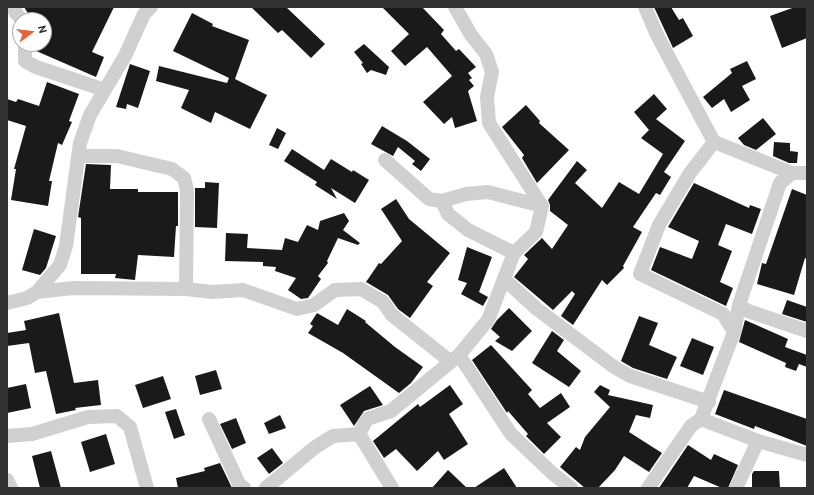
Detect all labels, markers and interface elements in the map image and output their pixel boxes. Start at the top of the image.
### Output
north arrow [12,12,52,52]
text: N [36,24,50,34]

